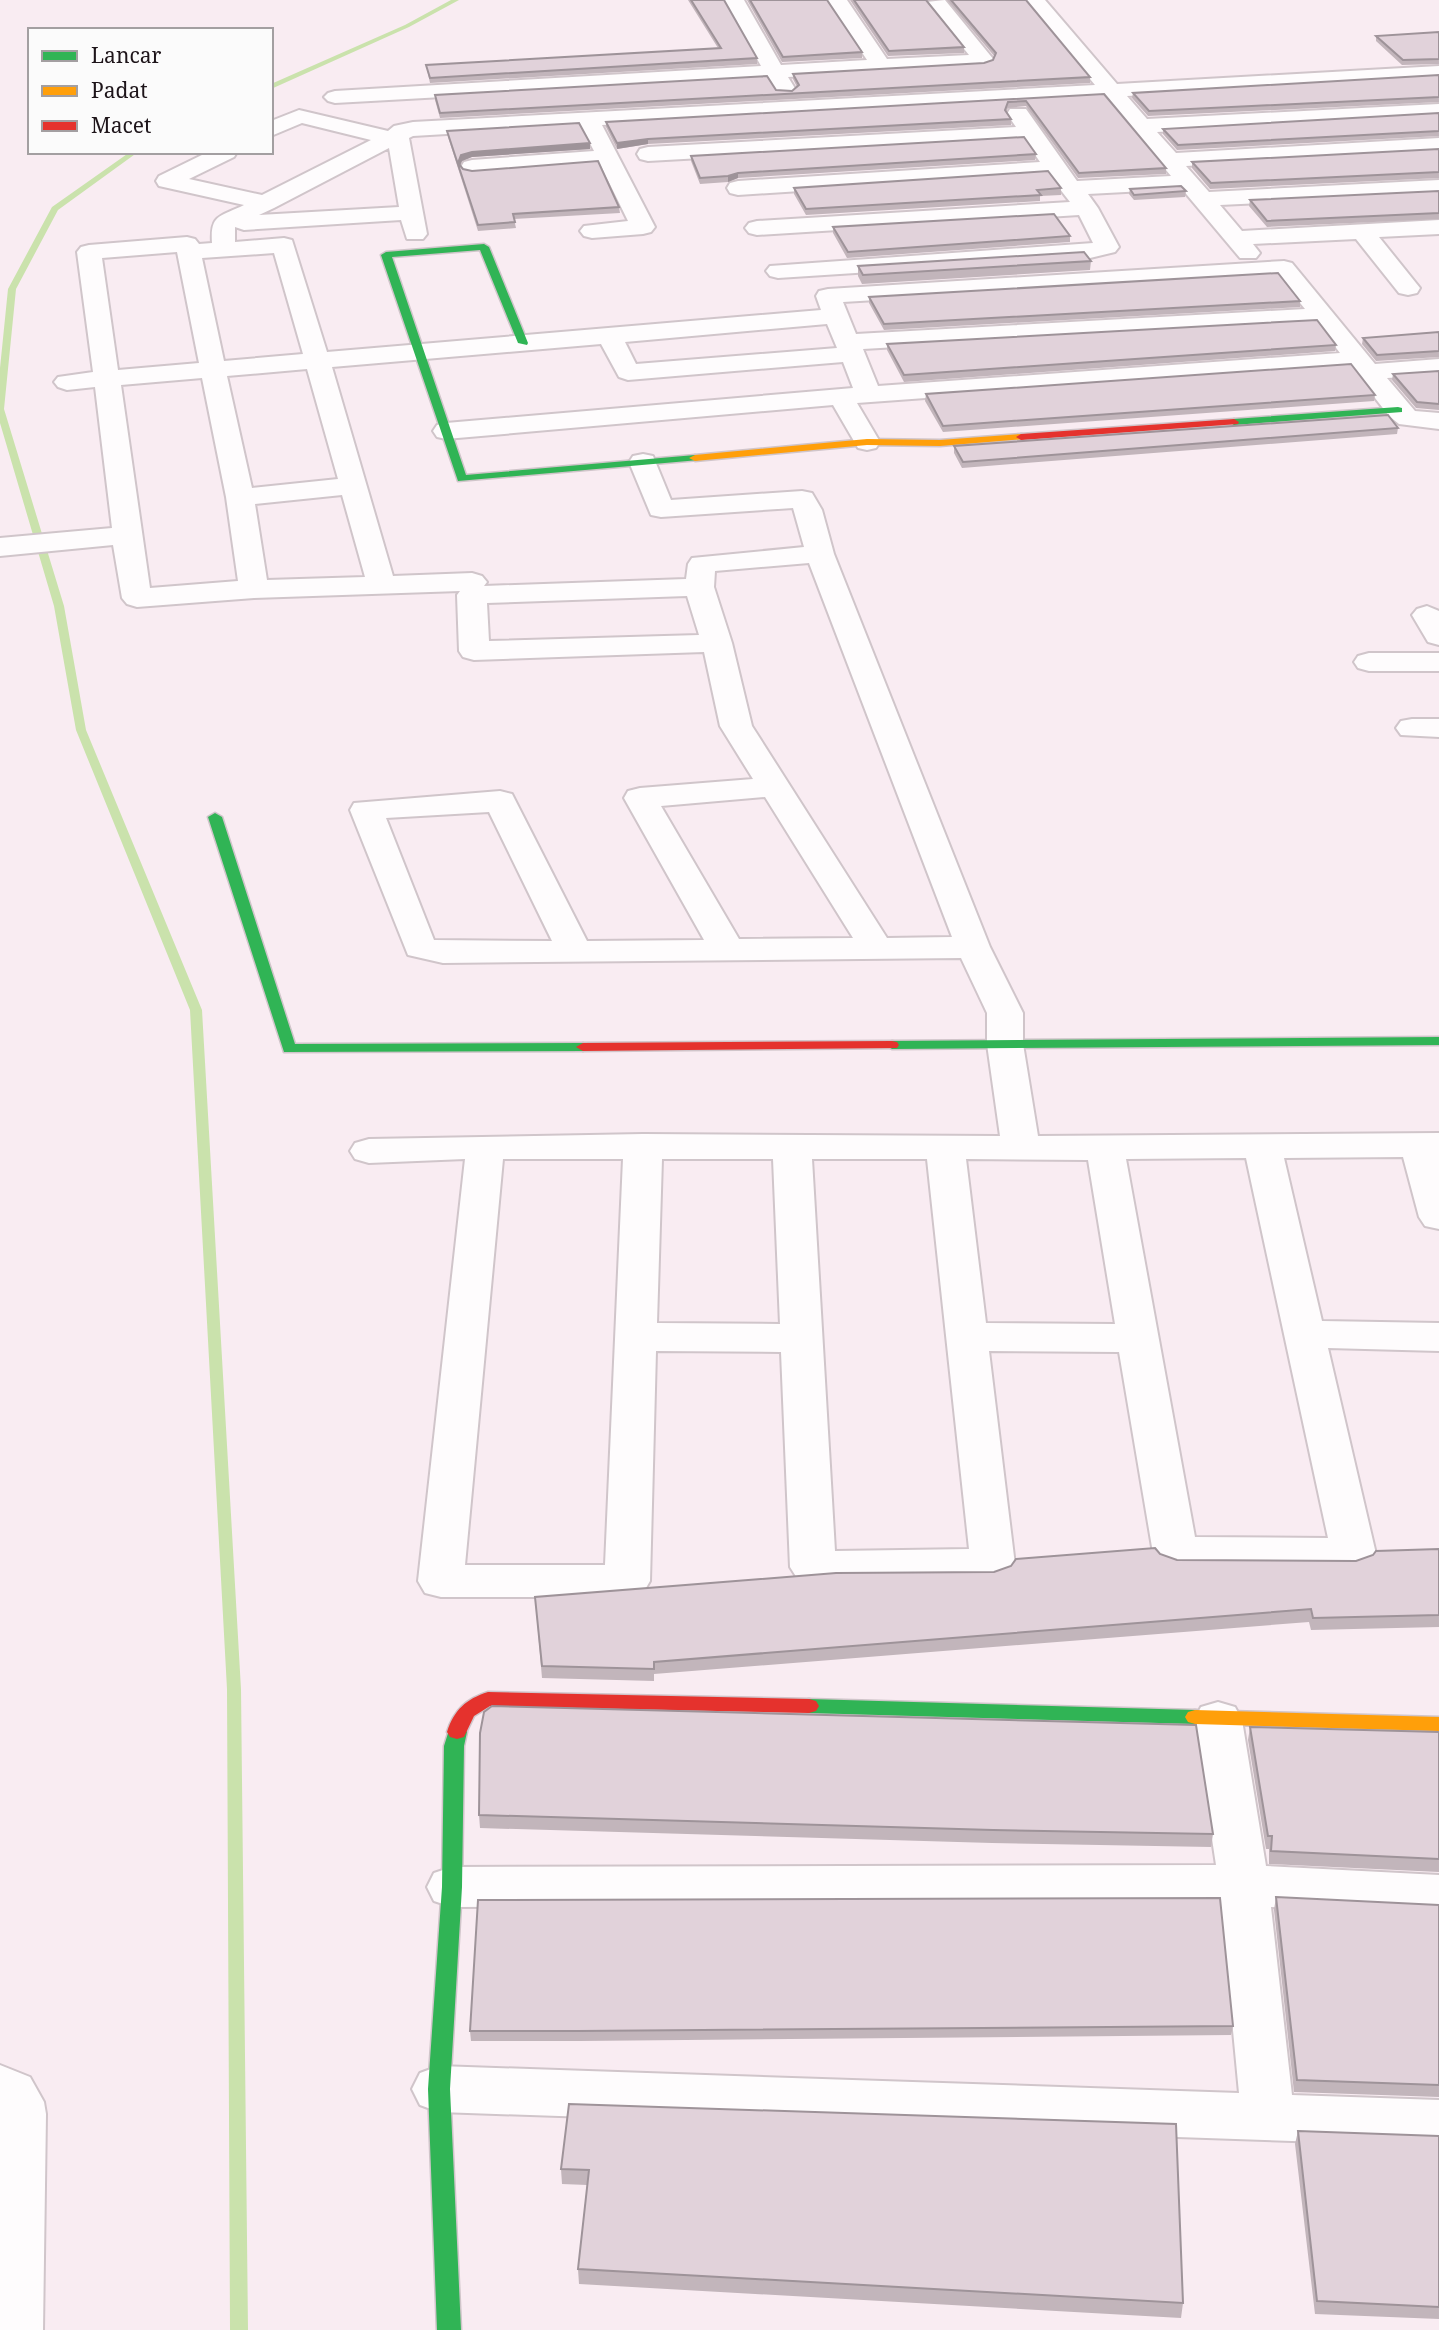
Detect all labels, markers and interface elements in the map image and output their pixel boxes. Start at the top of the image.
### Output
legend [28,28,273,154]
text: Lancar [91,41,162,69]
text: Padat [91,76,148,104]
text: Macet [91,111,151,139]

